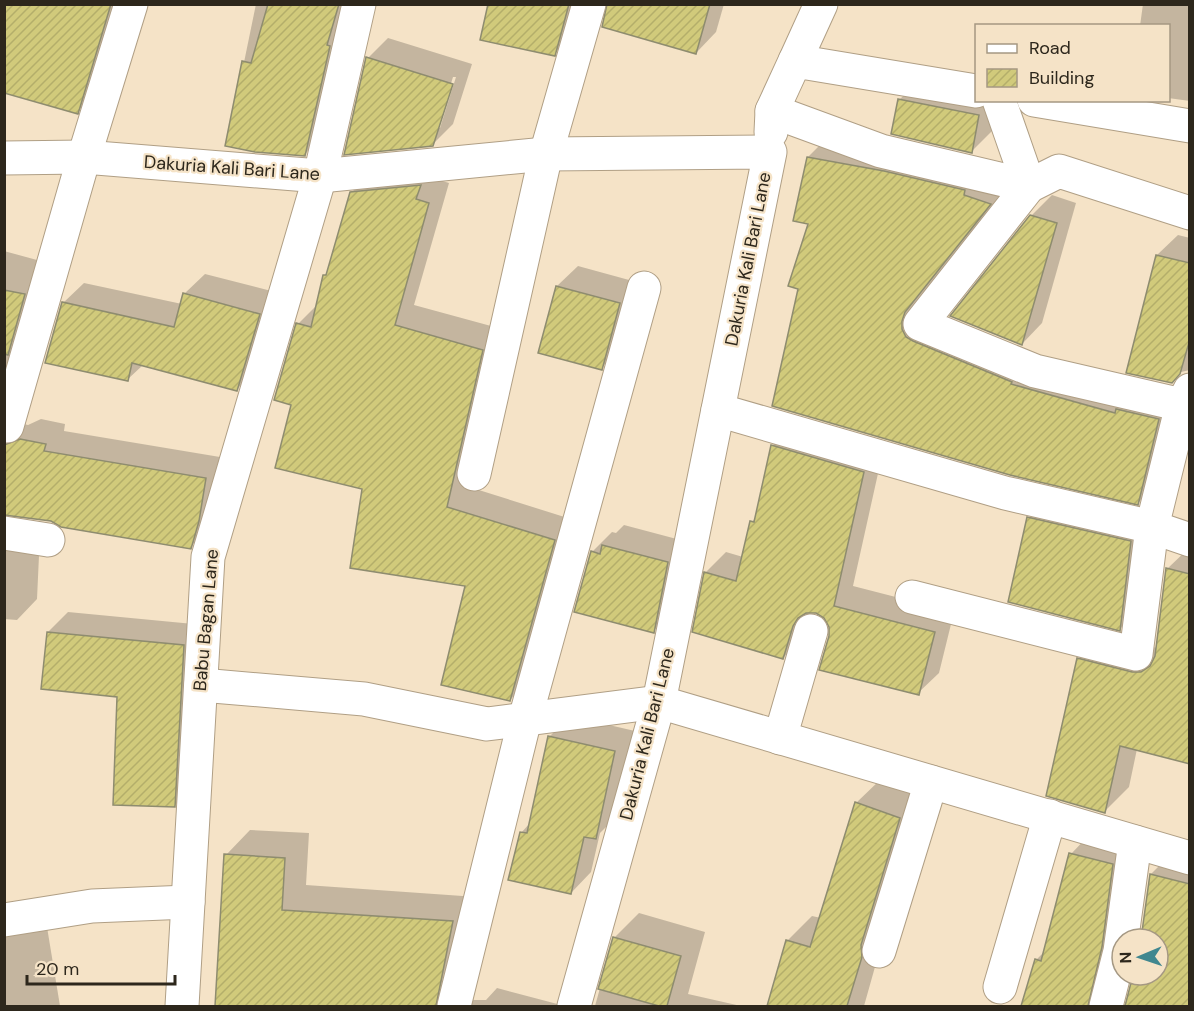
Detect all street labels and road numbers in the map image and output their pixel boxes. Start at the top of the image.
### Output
street label: Dakuria Kali Bari Lane [143,150,321,186]
street label: Dakuria Kali Bari Lane [719,170,777,348]
street label: Babu Bagan Lane [188,548,224,692]
street label: Dakuria Kali Bari Lane [614,646,680,822]

